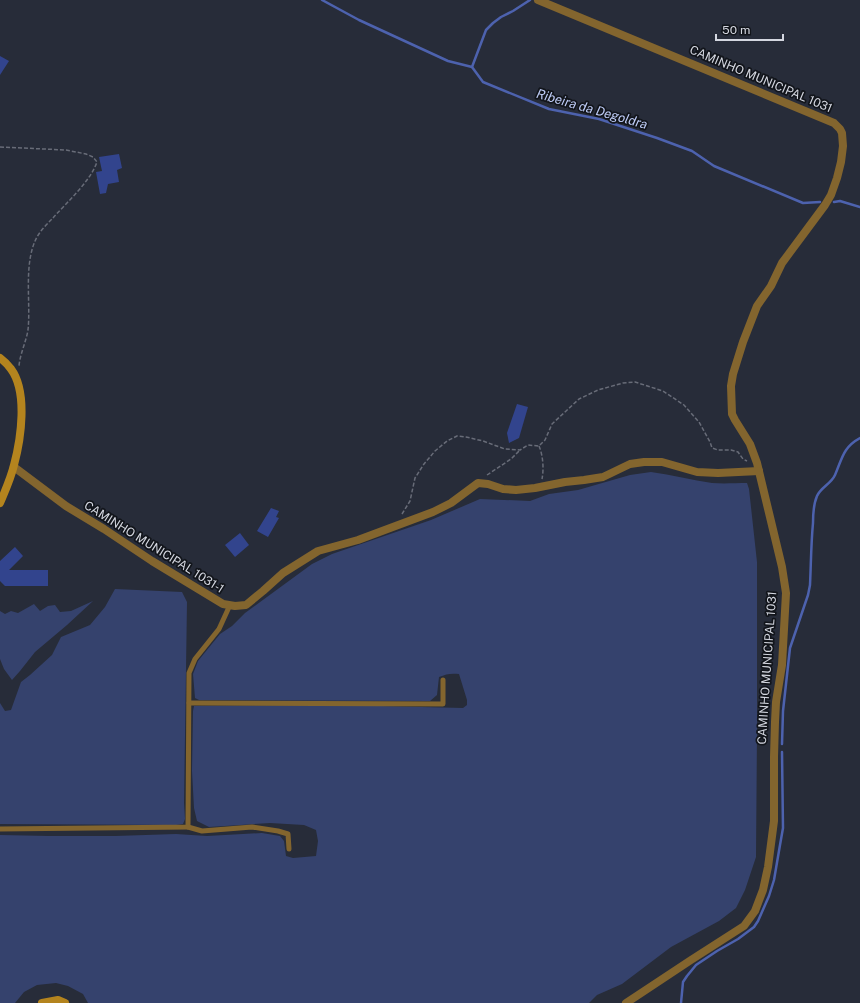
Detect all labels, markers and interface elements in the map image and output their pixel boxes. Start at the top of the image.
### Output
scale bar [716,16,783,42]
text: 50 m [722,23,750,37]
street label: CAMINHO MUNICIPAL 1031 [688,43,834,115]
water label: Ribeira da Degoldra [535,86,649,132]
street label: CAMINHO MUNICIPAL 1031-1 [82,498,226,596]
street label: CAMINHO MUNICIPAL 1031 [755,591,779,745]

